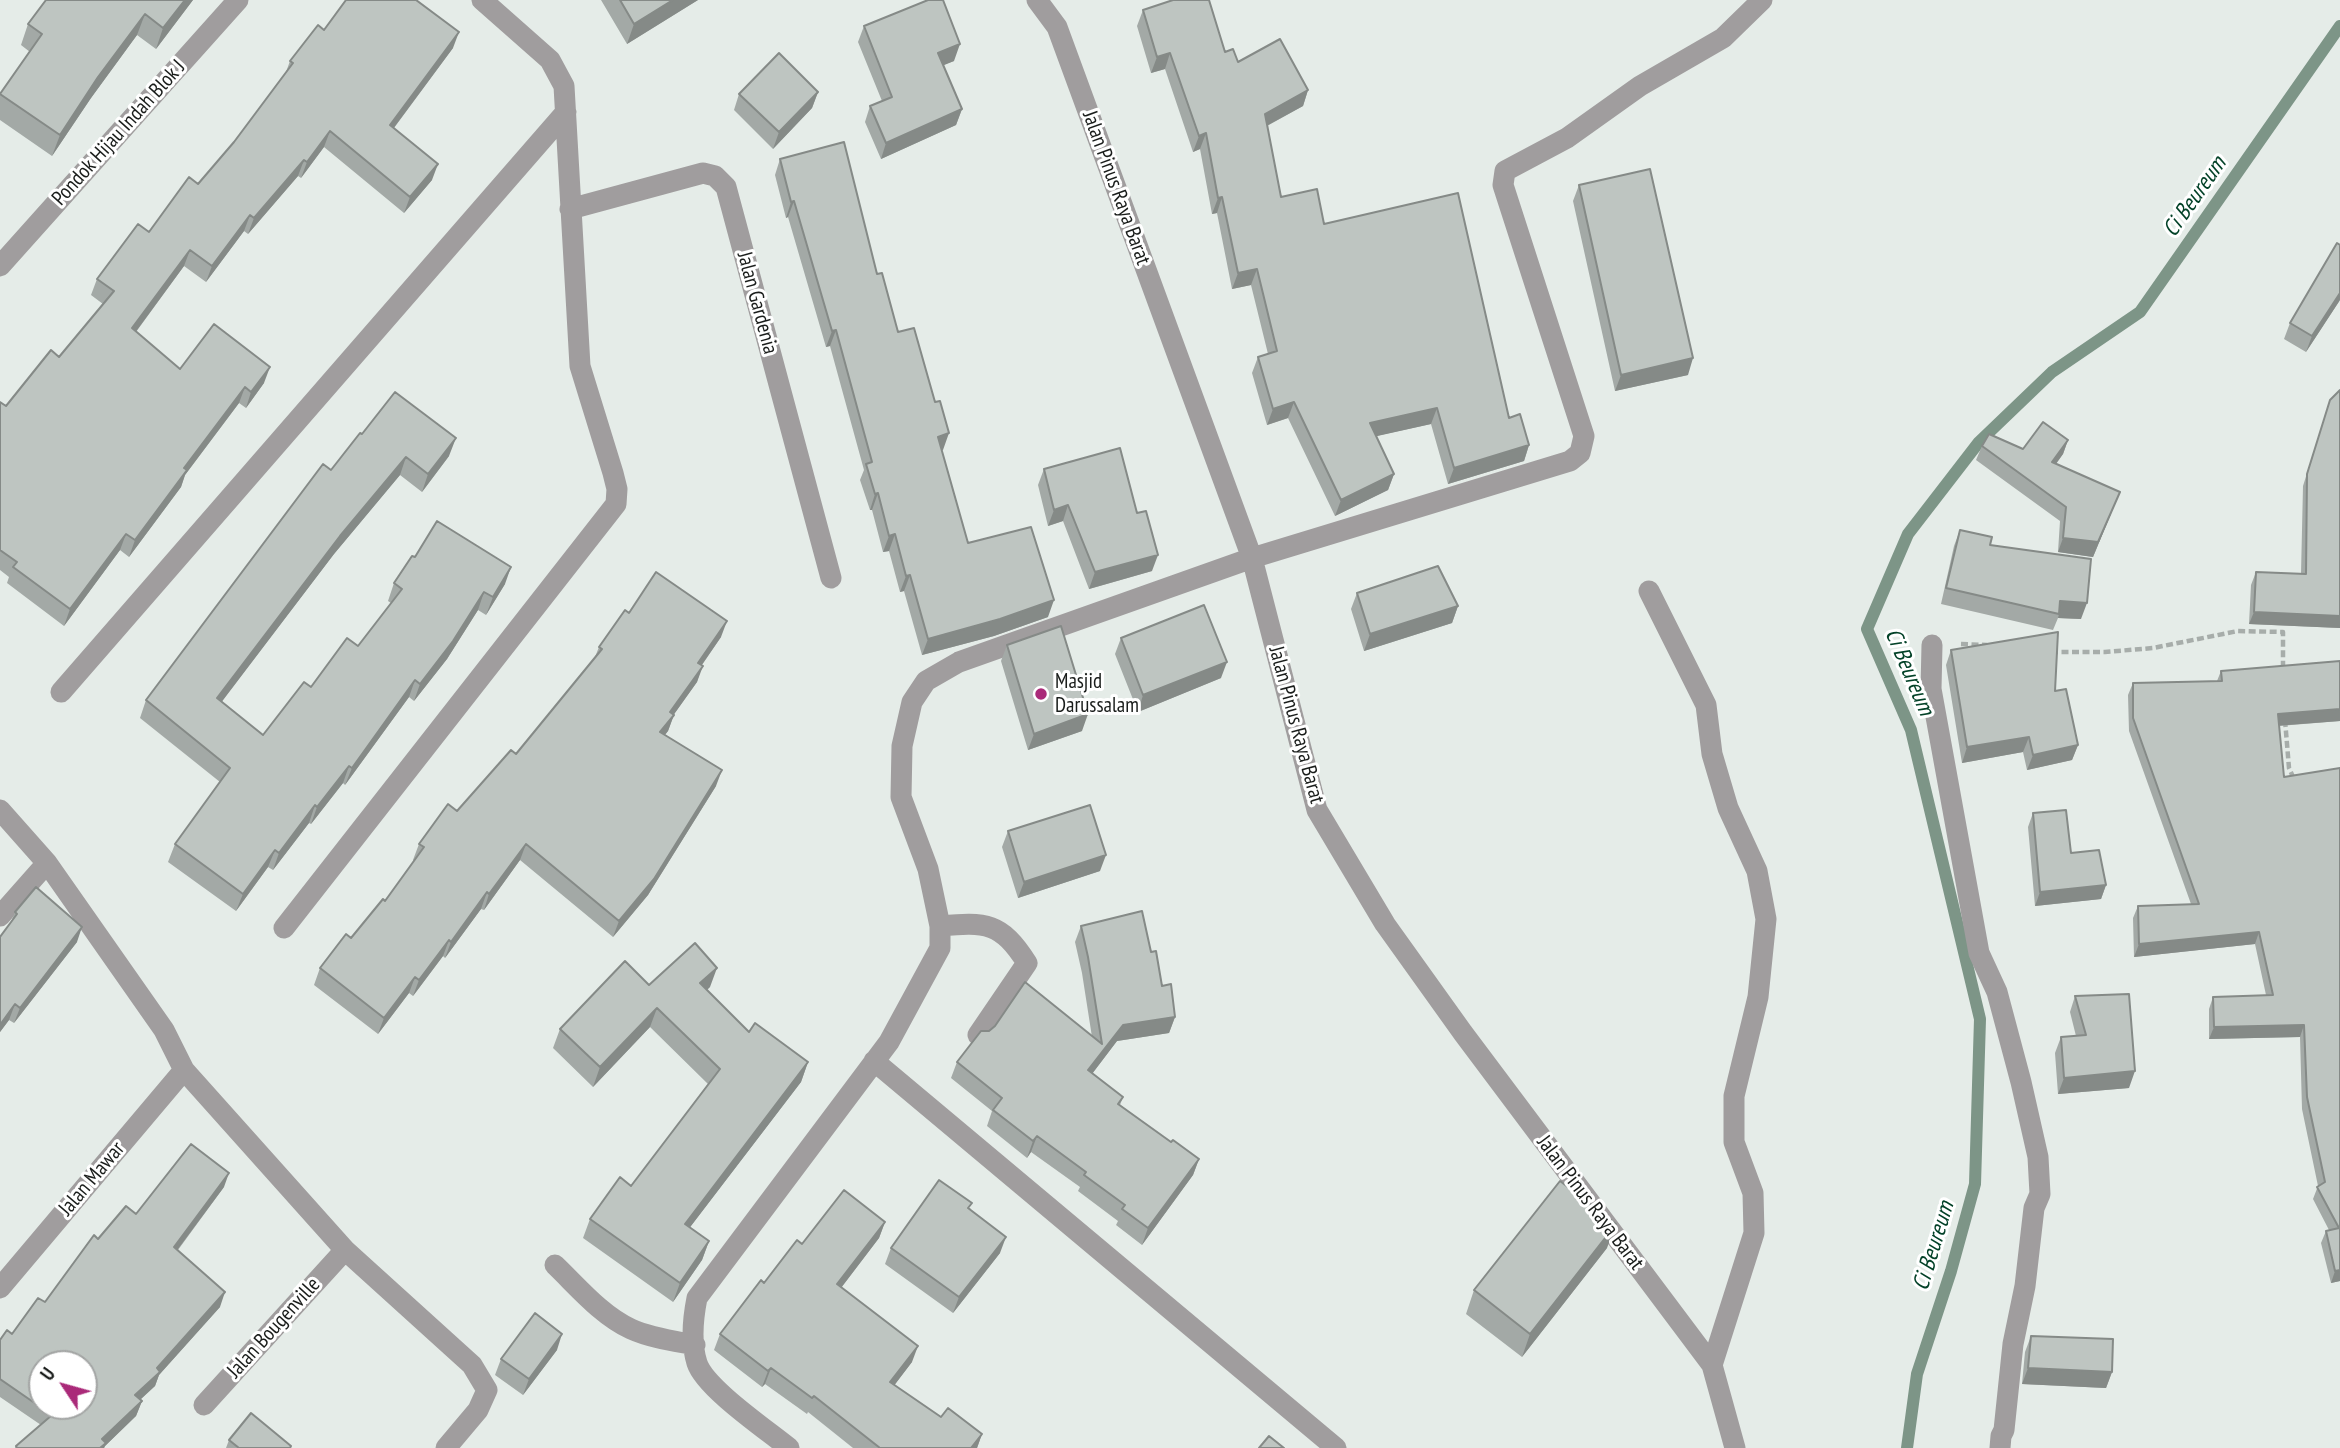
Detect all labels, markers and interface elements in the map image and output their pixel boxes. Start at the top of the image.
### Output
street label: Pondok Hijau Indah Blok J [47,55,191,211]
street label: Jalan Pinus Raya Barat [1076,108,1156,268]
water label: Ci Beureum [2157,152,2233,242]
street label: Jalan Gardenia [731,249,783,357]
water label: Ci Beureum [1878,625,1940,719]
street label: Jalan Pinus Raya Barat [1263,644,1329,806]
place label: Masjid Darussalam [1055,669,1139,719]
marker: Masjid Darussalam [1033,686,1049,702]
street label: Jalan Pinus Raya Barat [1531,1131,1649,1275]
street label: Jalan Mawar [54,1137,130,1221]
water label: Ci Beureum [1907,1198,1961,1294]
street label: Jalan Bougenville [222,1273,326,1383]
north arrow [28,1350,98,1420]
text: U [35,1363,60,1385]

